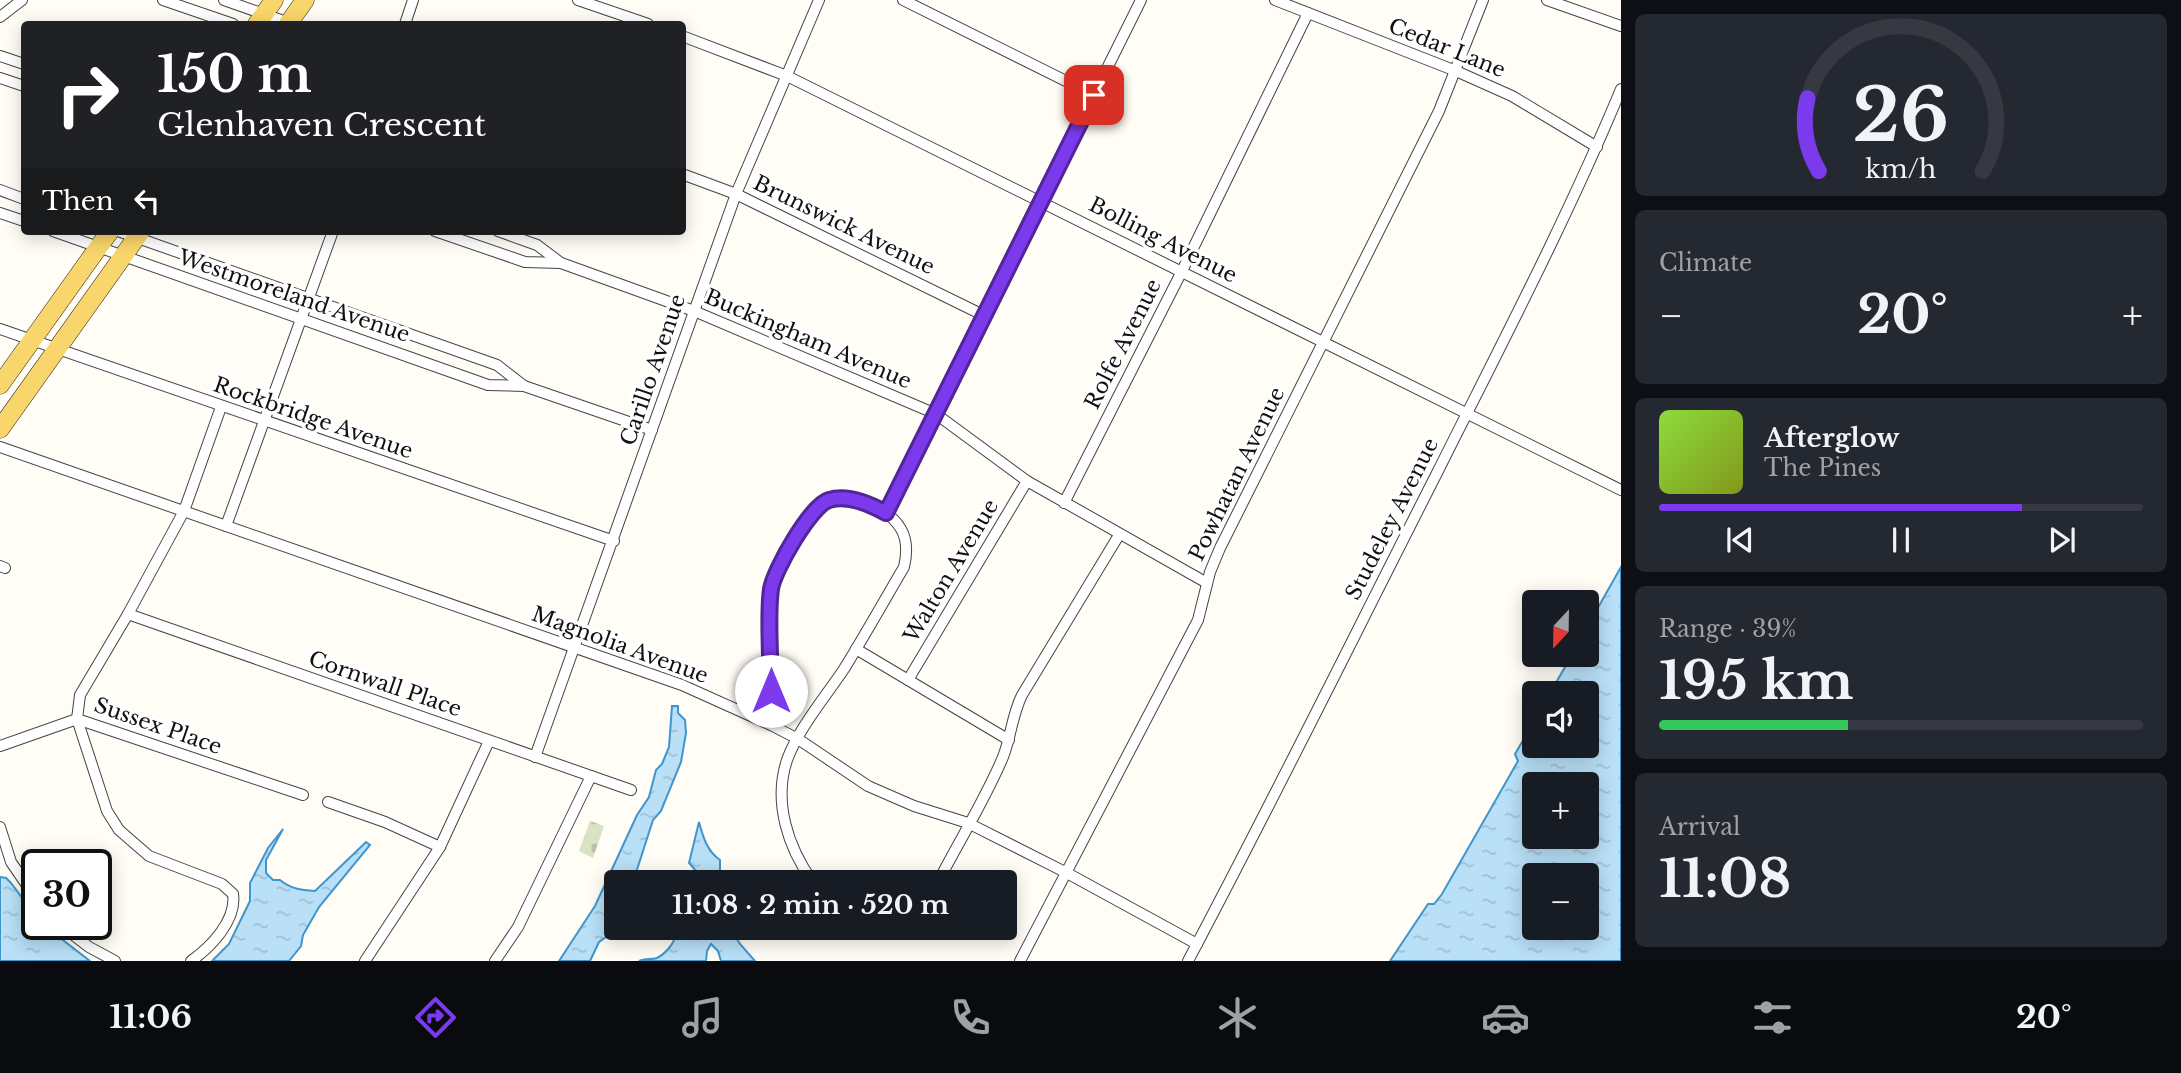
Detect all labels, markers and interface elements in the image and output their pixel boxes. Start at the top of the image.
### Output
street label: Cedar Lane [1385,13,1509,83]
text: 150 m [157,44,312,105]
icon: right [42,49,133,140]
pin [1064,65,1124,125]
text: 26 [1853,70,1949,161]
icon: arrive [1075,76,1113,114]
text: Glenhaven Crescent [157,105,486,145]
text: km/h [1866,154,1936,185]
street label: Brunswick Avenue [749,170,939,280]
icon: left [128,182,166,220]
text: Then [42,185,114,217]
street label: Bolling Avenue [1085,192,1241,288]
street label: Westmoreland Avenue [174,244,413,348]
text: Climate [1659,249,1752,277]
street label: Rolfe Avenue [1079,275,1167,413]
text: 20° [1857,283,1948,347]
street label: Buckingham Avenue [701,284,915,394]
street label: Carillo Avenue [615,291,691,449]
text: − [1659,292,1683,339]
text: + [2122,292,2143,339]
street label: Rockbridge Avenue [210,372,416,464]
street label: Powhatan Avenue [1184,383,1290,565]
text: Afterglow [1764,422,1900,454]
street label: Studeley Avenue [1340,434,1444,604]
text: The Pines [1764,454,1881,482]
street label: Walton Avenue [897,495,1004,648]
icon: previous [1721,521,1759,559]
icon: pause [1882,521,1920,559]
icon: next [2043,521,2081,559]
north arrow [1522,590,1600,667]
map controls [1522,590,1599,940]
street label: Magnolia Avenue [528,601,712,689]
text: Range · 39% [1659,615,1797,643]
street label: Cornwall Place [305,646,465,722]
text: 195 km [1659,649,1854,713]
position arrow [734,654,808,728]
button: sound [1522,681,1599,758]
street label: Sussex Place [91,692,225,760]
button: + [1522,772,1599,849]
text: Arrival [1659,813,1740,841]
text: 11:08 [1659,847,1791,911]
speed limit sign: 30 [21,849,112,940]
button: − [1522,863,1599,940]
text: 11:08 · 2 min · 520 m [672,889,949,921]
icon: directions [411,993,460,1042]
icon: music [678,993,727,1042]
icon: phone [946,993,995,1042]
icon: climate [1213,993,1262,1042]
icon: car [1481,993,1530,1042]
icon: filters [1748,993,1797,1042]
text: 11:06 [109,997,192,1037]
text: 20° [2016,997,2072,1037]

